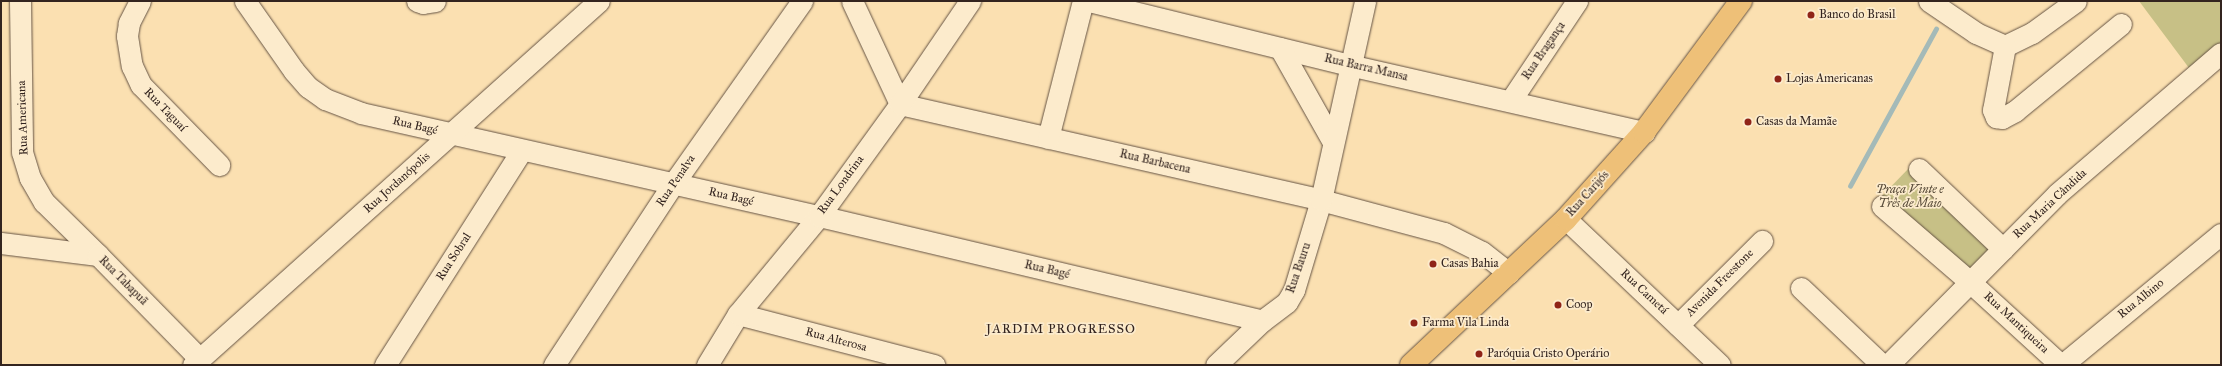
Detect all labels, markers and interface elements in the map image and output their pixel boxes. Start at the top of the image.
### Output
place label: Banco do Brasil [1819,8,1895,22]
marker: Banco do Brasil [1806,10,1816,20]
street label: Rua Bragança [1519,19,1569,83]
street label: Rua Barra Mansa [1323,51,1409,85]
place label: Lojas Americanas [1786,72,1873,86]
marker: Lojas Americanas [1773,74,1783,84]
street label: Rua Americana [14,80,32,156]
street label: Rua Taguaí [141,85,189,135]
street label: Rua Bagé [391,114,439,138]
place label: Casas da Mamãe [1756,115,1837,129]
marker: Casas da Mamãe [1743,117,1753,127]
street label: Rua Barbacena [1118,147,1192,177]
street label: Rua Jordanópolis [361,149,433,217]
street label: Rua Penalva [653,152,699,210]
street label: Rua Londrina [815,153,867,217]
street label: Rua Maria Cândida [2010,166,2090,242]
street label: Rua Carijós [1564,168,1612,220]
park label: Praça Vinte e Três de Maio [1876,183,1944,211]
street label: Rua Bagé [707,185,755,209]
street label: Rua Sobral [433,230,475,284]
street label: Rua Bauru [1284,241,1314,295]
street label: Avenida Freestone [1683,246,1757,320]
street label: Rua Tabapuã [96,254,150,308]
place label: Casas Bahia [1441,257,1499,271]
street label: Rua Bagé [1023,258,1071,282]
marker: Casas Bahia [1428,259,1438,269]
street label: Rua Cametá [1617,266,1671,318]
street label: Rua Albino [2115,276,2167,322]
street label: Rua Mantiqueira [1980,289,2052,357]
place label: Coop [1566,298,1592,312]
marker: Coop [1553,300,1563,310]
place label: Farma Vila Linda [1422,316,1509,330]
marker: Farma Vila Linda [1409,318,1419,328]
district label: JARDIM PROGRESSO [986,321,1136,337]
street label: Rua Alterosa [804,325,868,355]
place label: Paróquia Cristo Operário [1487,347,1609,361]
marker: Paróquia Cristo Operário [1474,349,1484,359]

